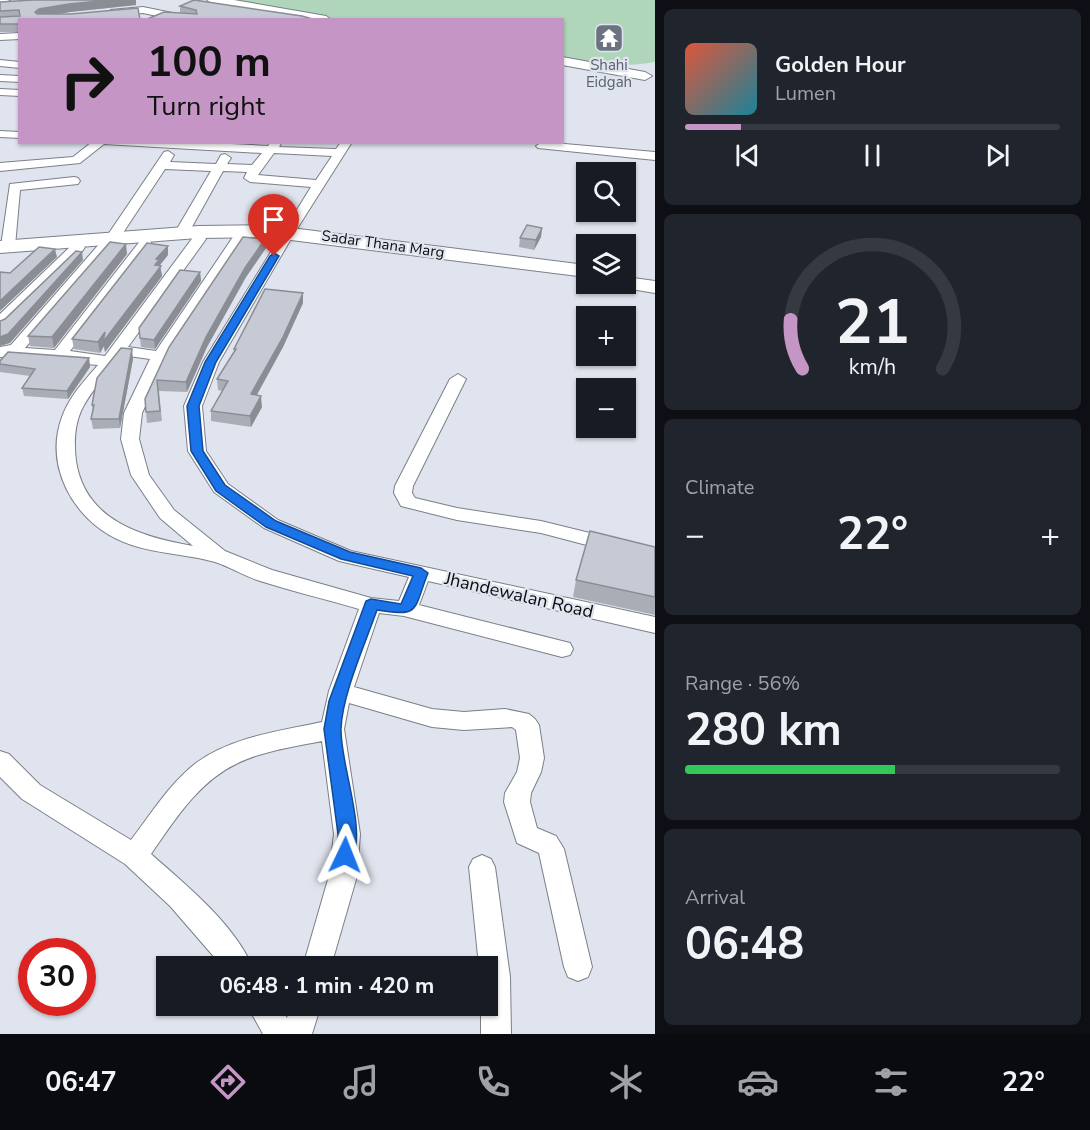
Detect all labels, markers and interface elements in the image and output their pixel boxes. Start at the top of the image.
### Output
temple icon: Shahi Eidgah [593,22,625,54]
text: 100 m [147,34,271,91]
icon: right [48,42,126,120]
text: Golden Hour [775,50,906,80]
place label: Shahi Eidgah [586,55,632,92]
text: Lumen [775,80,836,107]
text: Turn right [147,88,265,125]
icon: previous [731,139,764,172]
icon: pause [856,139,889,172]
icon: next [981,139,1014,172]
map controls [576,162,636,438]
button: search [576,162,636,222]
pin [248,194,299,256]
icon: arrive [257,203,290,236]
street label: Sadar Thana Marg [320,225,446,263]
button: layers [576,234,636,294]
text: 21 [835,280,910,365]
button: + [576,306,636,366]
text: km/h [849,352,896,382]
button: − [576,378,636,438]
text: Climate [685,474,754,501]
text: 22° [837,504,908,565]
text: − [685,513,705,558]
text: + [1040,513,1060,558]
street label: Jhandewalan Road [441,566,596,624]
text: Range · 56% [685,670,800,697]
text: 280 km [685,700,842,761]
position arrow [313,823,377,887]
text: Arrival [685,884,745,911]
text: 06:48 [685,914,804,975]
speed limit sign: 30 [18,938,96,1016]
text: 06:48 · 1 min · 420 m [220,971,434,1001]
icon: directions [207,1061,249,1103]
icon: music [340,1061,382,1103]
icon: phone [472,1061,514,1103]
icon: climate [605,1061,647,1103]
icon: car [737,1061,779,1103]
icon: filters [870,1061,912,1103]
text: 06:47 [45,1064,117,1101]
text: 22° [1002,1064,1045,1101]

